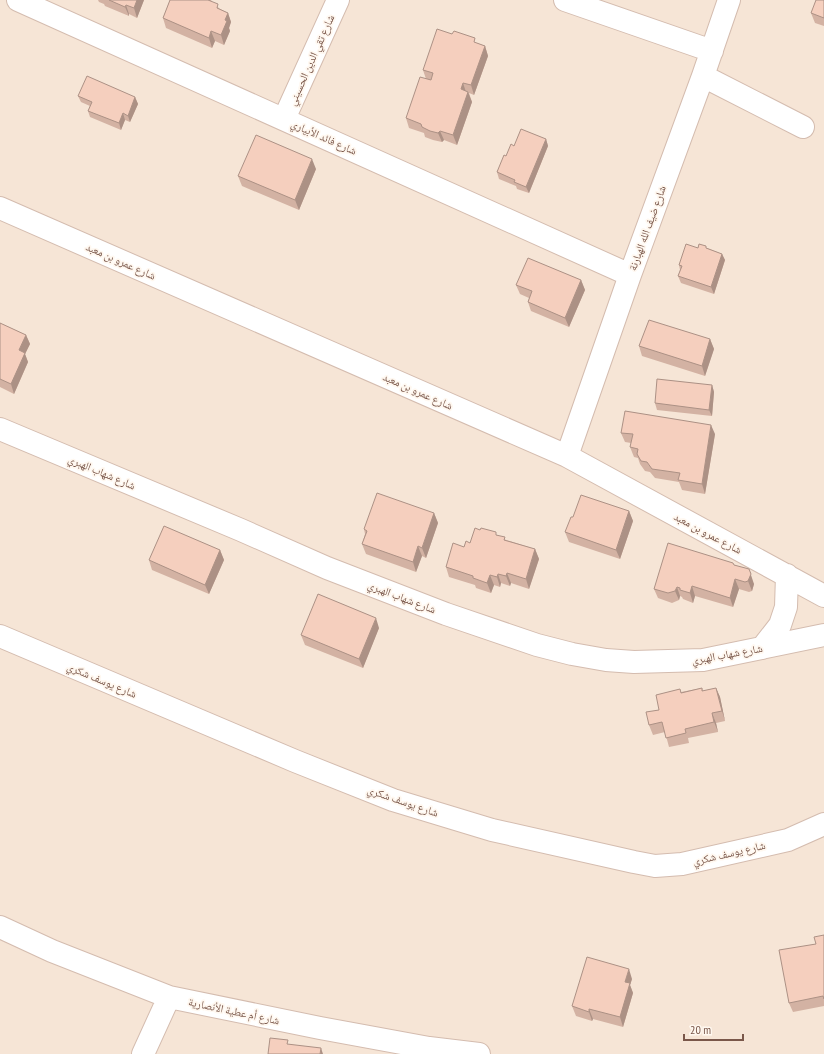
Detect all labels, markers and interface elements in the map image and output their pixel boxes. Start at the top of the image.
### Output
street label: شارع تقي الدين الحسيني [285,12,339,108]
street label: شارع فائد الأبياري [288,116,359,159]
street label: شارع ضيف الله الهبارنة [625,184,669,272]
street label: شارع عمرو بن معبد [84,239,158,283]
street label: شارع عمرو بن معبد [381,369,455,413]
street label: شارع شهاب الهبري [65,452,138,494]
street label: شارع عمرو بن معبد [672,509,744,557]
street label: شارع شهاب الهبري [365,578,438,618]
street label: شارع شهاب الهبري [690,641,764,669]
street label: شارع يوسف شكري [64,659,139,703]
street label: شارع يوسف شكري [365,782,440,821]
street label: شارع يوسف شكري [691,838,767,870]
street label: شارع أم عطية الأنصارية [187,994,281,1028]
scale bar [684,1016,743,1042]
text: 20 m [690,1022,711,1037]

